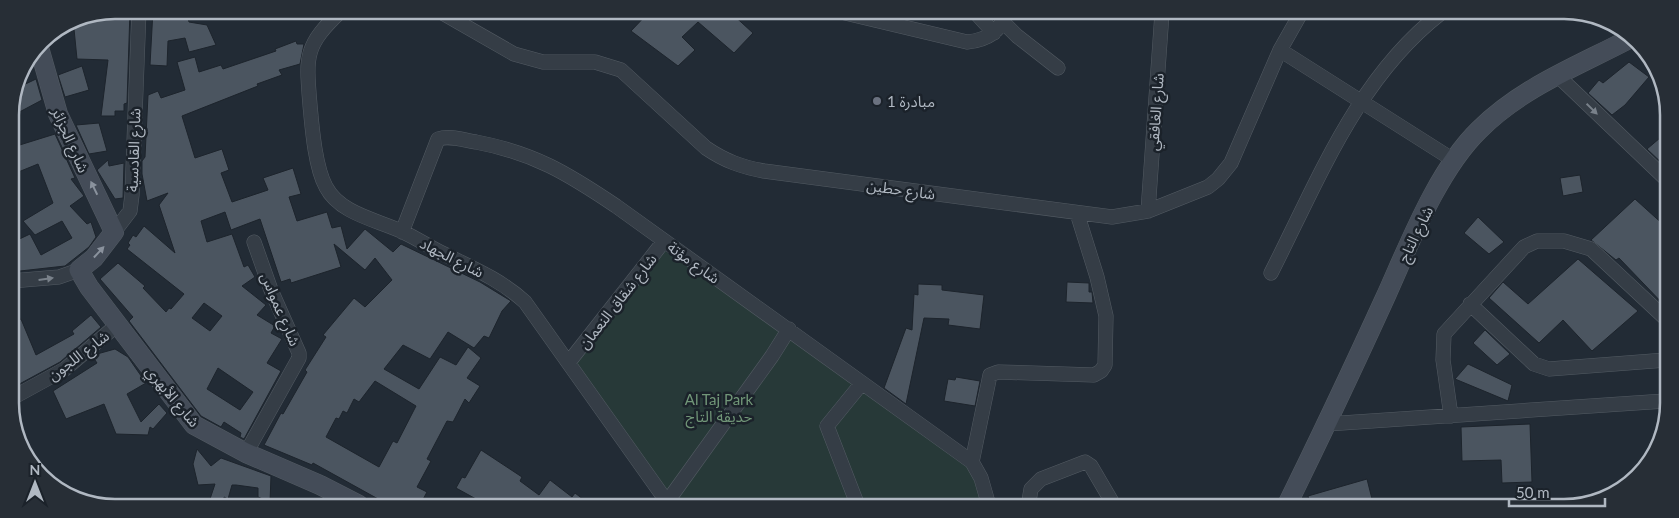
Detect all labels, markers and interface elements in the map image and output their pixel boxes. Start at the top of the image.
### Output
street label: شارع الغافقي [1143,72,1171,152]
place label: مبادرة 1 [887,92,935,111]
marker: مبادرة 1 [871,95,883,107]
one-way arrow [1586,103,1598,115]
street label: شارع الجزائر [45,104,93,177]
street label: شارع القادسية [123,107,147,192]
street label: شارع حطين [865,175,937,207]
one-way arrow [89,181,97,195]
street label: شارع التاج [1394,203,1440,267]
street label: شارع الجهاد [415,233,487,284]
street label: شارع مؤتة [662,237,724,290]
one-way arrow [93,247,105,259]
street label: شارع شقاق النعمان [574,250,663,355]
street label: شارع عمواس [254,270,305,350]
one-way arrow [38,275,54,283]
street label: شارع اللجون [44,326,115,387]
street label: شارع الأبهري [139,362,204,433]
park label: Al Taj Park حديقة التاج [685,390,754,429]
north arrow [10,458,60,508]
text: N [30,461,40,478]
scale bar [1509,476,1605,508]
text: 50 m [1516,483,1550,501]

